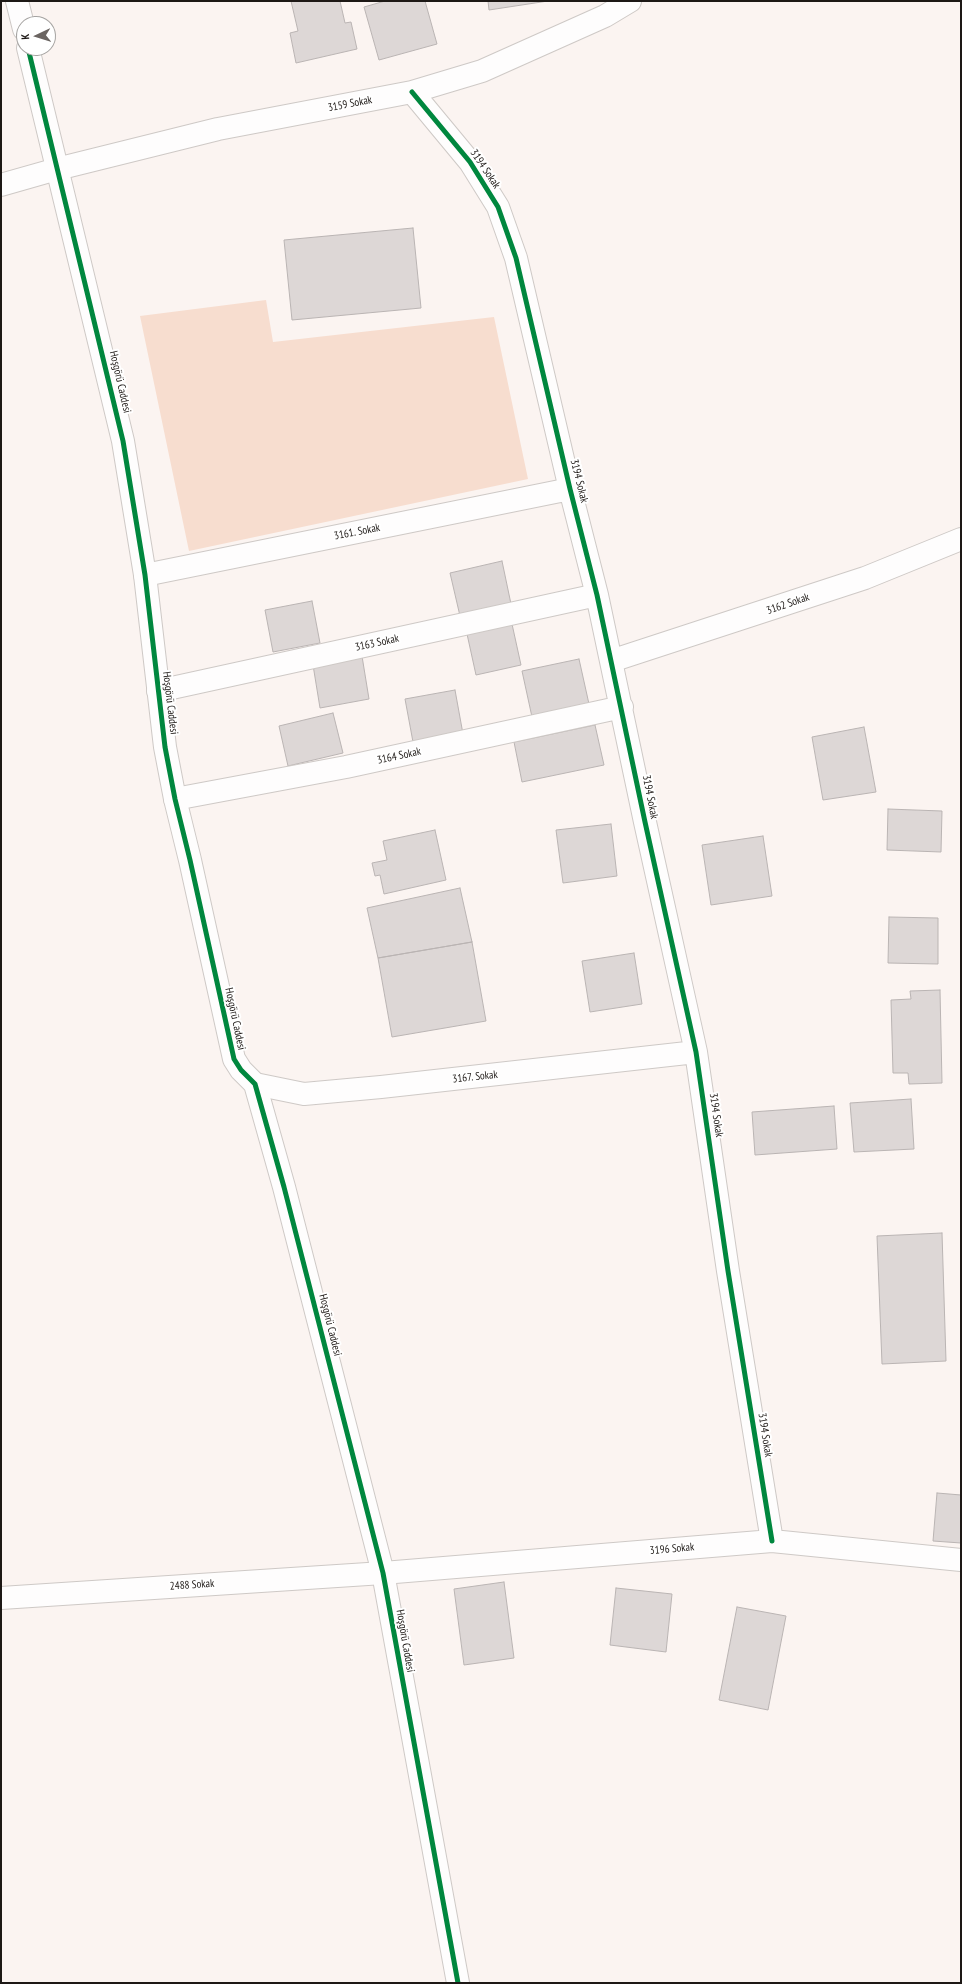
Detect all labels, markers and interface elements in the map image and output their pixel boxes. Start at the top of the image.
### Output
north arrow [16,16,56,56]
text: K [18,33,32,40]
street label: 3159 Sokak [327,93,373,115]
street label: 3194 Sokak [467,147,503,191]
street label: Hoşgörü Caddesi [106,350,134,414]
street label: 3194 Sokak [567,458,591,504]
street label: 3161. Sokak [333,521,381,543]
street label: 3162 Sokak [765,591,811,617]
street label: 3163 Sokak [354,632,400,654]
street label: Hoşgörü Caddesi [160,671,180,735]
street label: 3164 Sokak [376,745,422,767]
street label: 3194 Sokak [639,774,661,820]
street label: Hoşgörü Caddesi [222,987,248,1051]
street label: 3167. Sokak [452,1068,498,1086]
street label: 3194 Sokak [706,1092,726,1138]
street label: Hoşgörü Caddesi [316,1293,344,1357]
street label: 3194 Sokak [755,1412,775,1458]
street label: 3196 Sokak [649,1540,695,1558]
street label: 2488 Sokak [169,1577,215,1593]
street label: Hoşgörü Caddesi [393,1609,417,1673]

